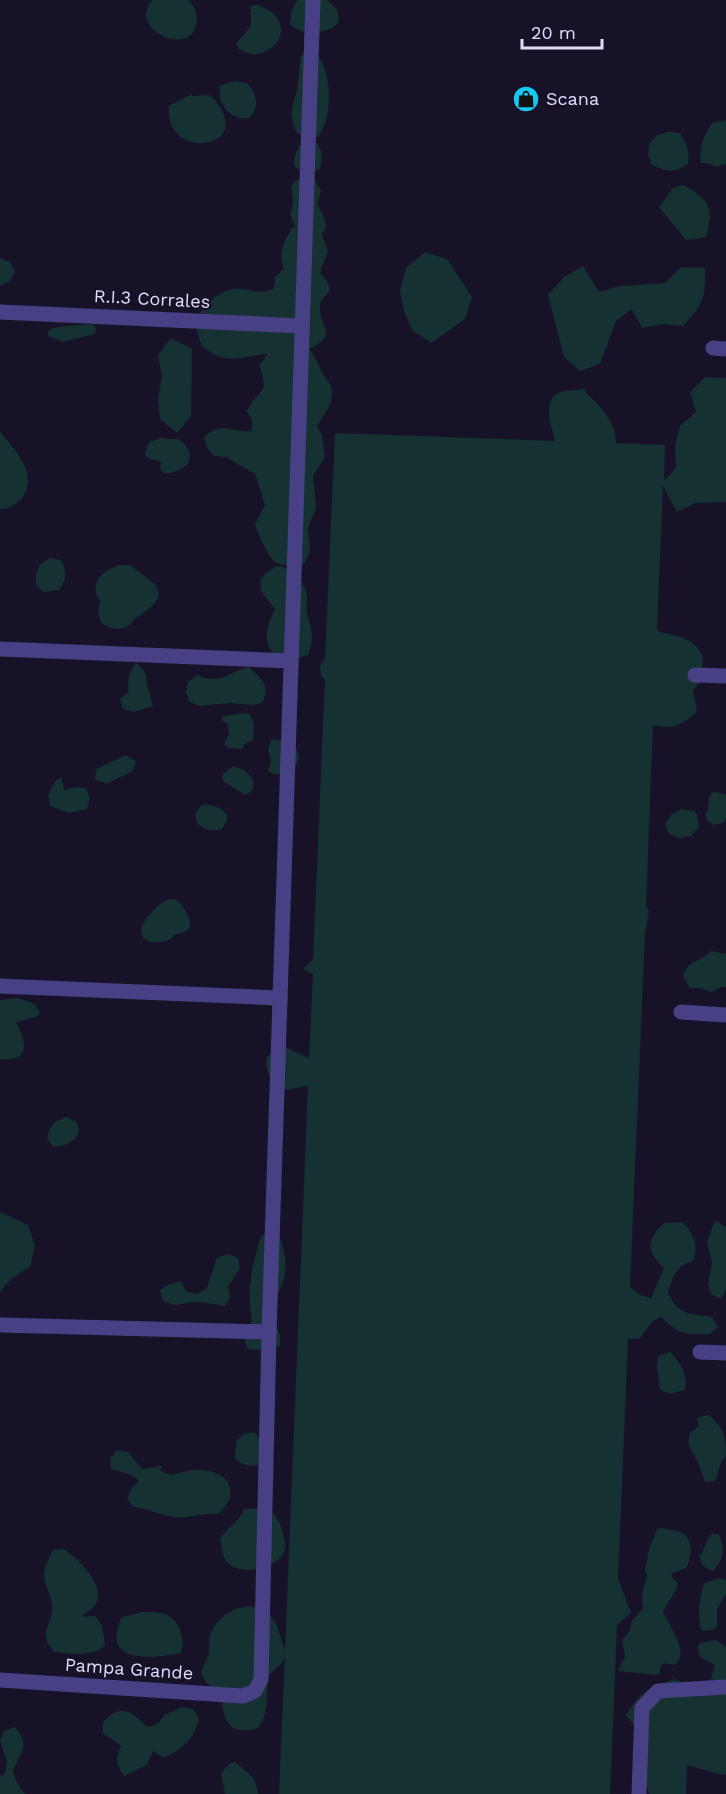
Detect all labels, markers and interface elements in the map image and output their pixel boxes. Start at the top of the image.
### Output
scale bar [522,12,602,50]
text: 20 m [531,22,576,43]
shop icon: Scana [511,84,541,114]
place label: Scana [546,88,599,109]
street label: R.I.3 Corrales [93,285,211,312]
street label: Pampa Grande [64,1654,194,1683]

